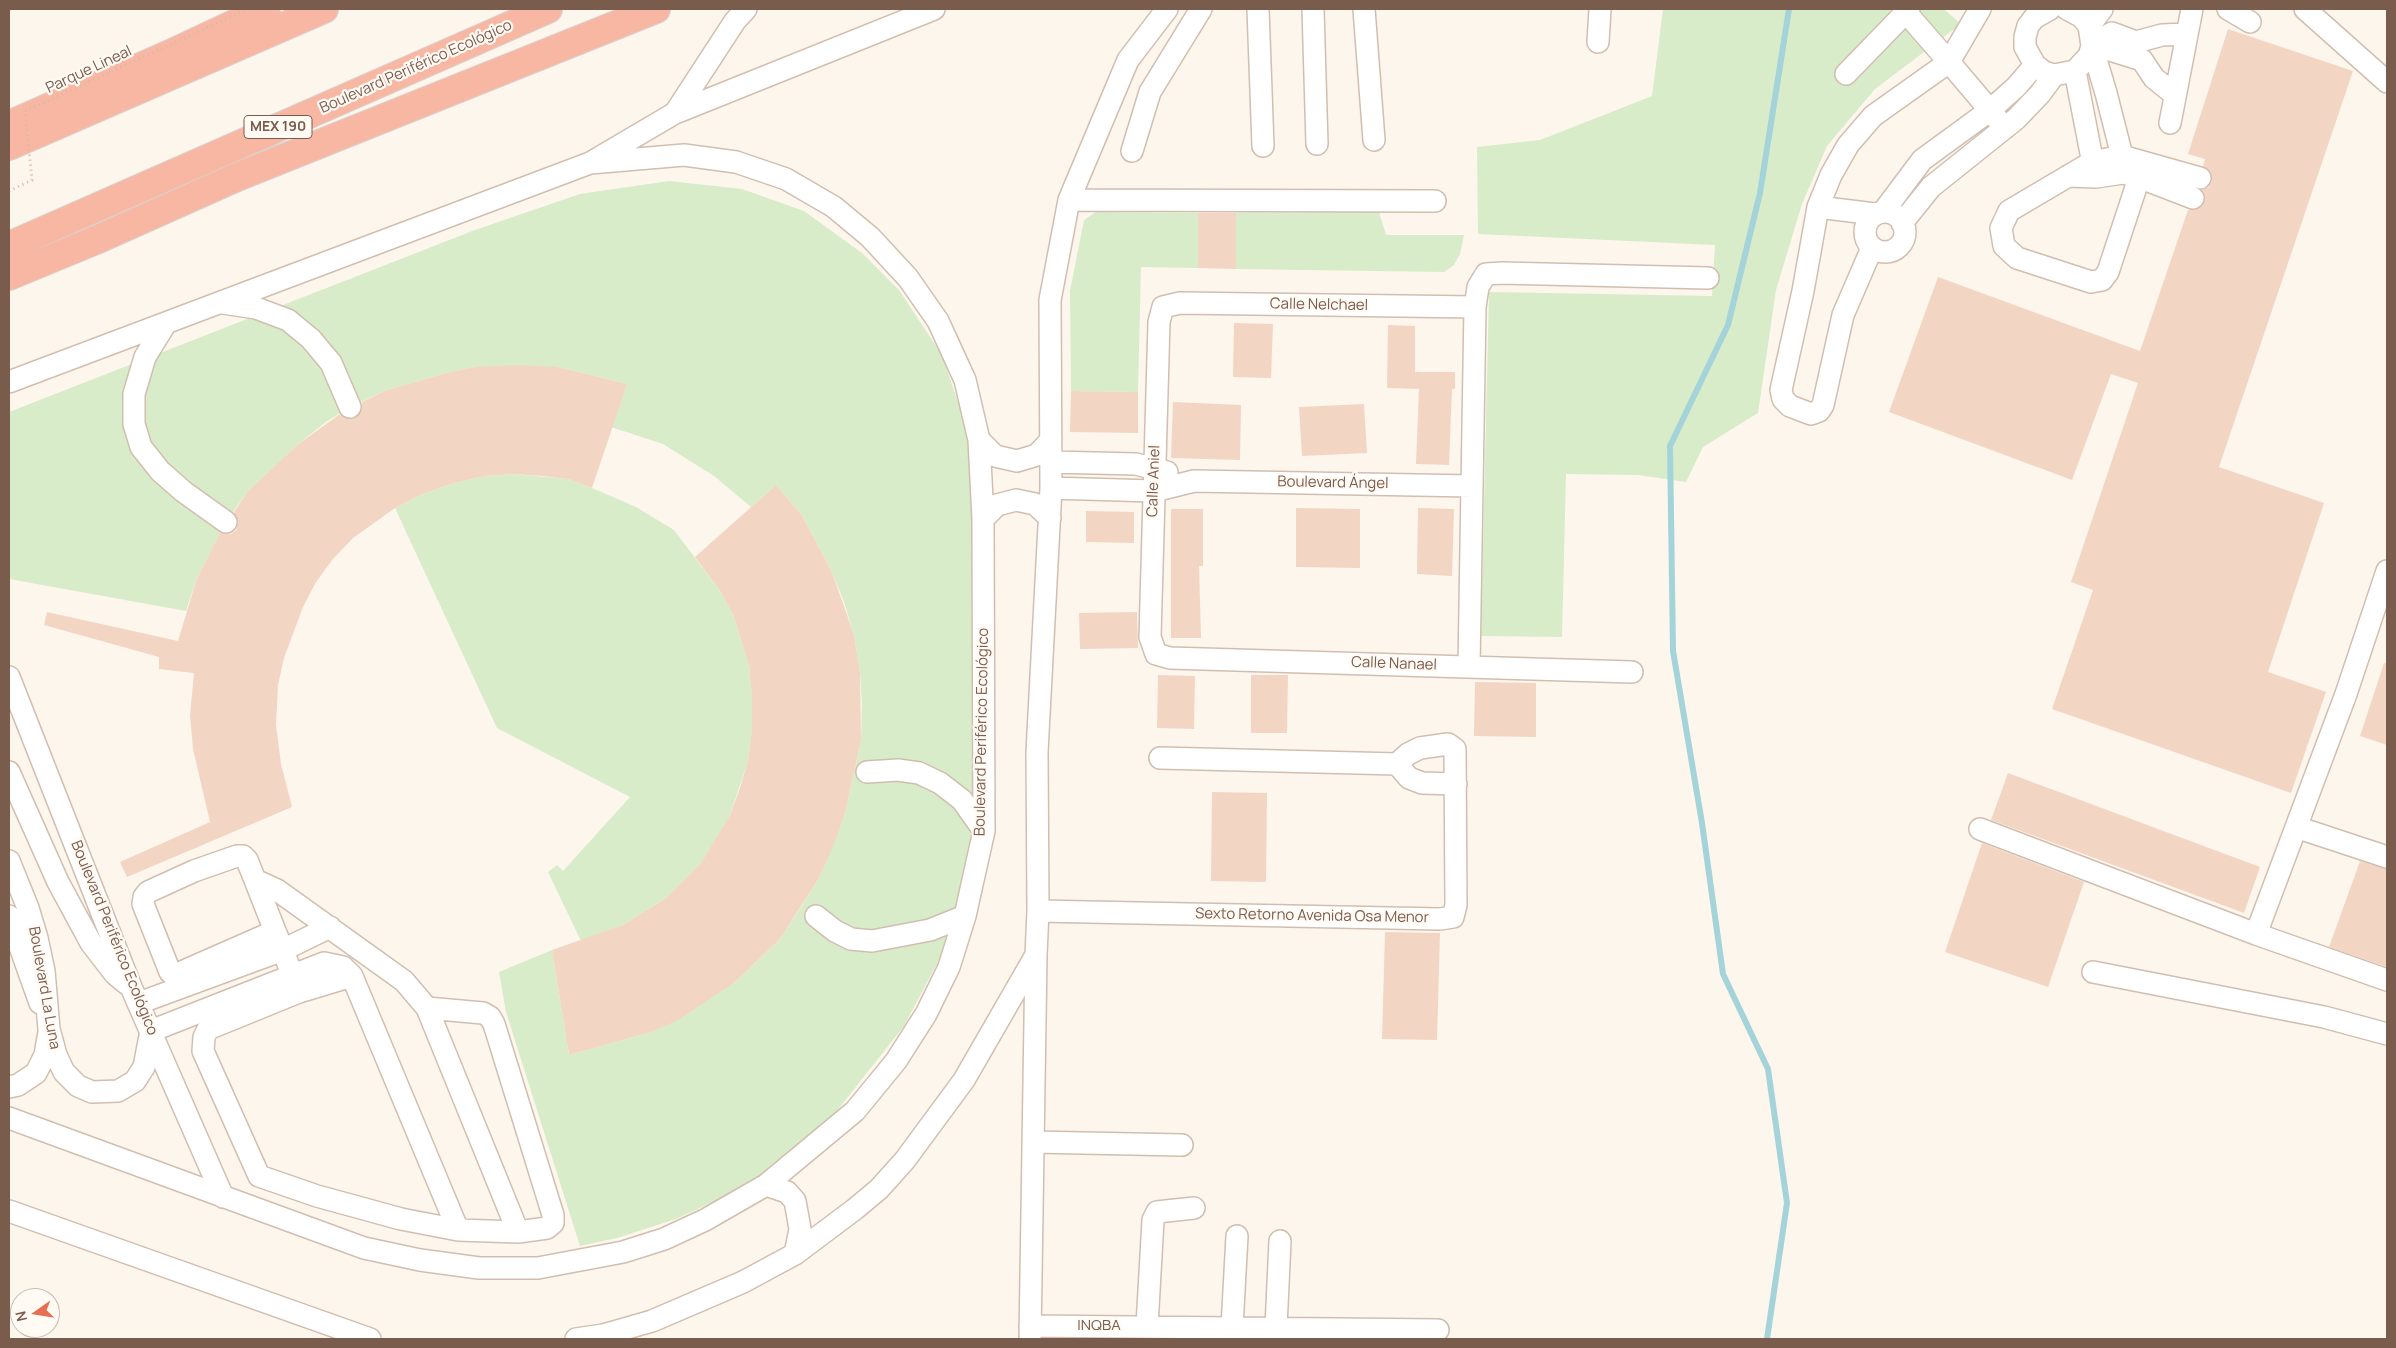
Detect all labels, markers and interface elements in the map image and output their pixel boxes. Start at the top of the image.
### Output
street label: Boulevard Periférico Ecológico [317,16,515,118]
street label: Parque Lineal [43,42,135,98]
road number: MEX 190 [244,115,312,138]
street label: Calle Nelchael [1270,295,1368,315]
street label: Calle Aniel [1144,445,1164,517]
street label: Boulevard Ángel [1277,473,1389,493]
street label: Boulevard Periférico Ecológico [971,628,993,836]
street label: Calle Nanael [1351,654,1437,674]
street label: Boulevard Periférico Ecológico [67,838,161,1038]
street label: Sexto Retorno Avenida Osa Menor [1195,905,1429,927]
street label: Boulevard La Luna [24,925,64,1051]
north arrow [10,1288,60,1338]
text: N [10,1309,31,1323]
street label: INQBA [1077,1317,1121,1335]

